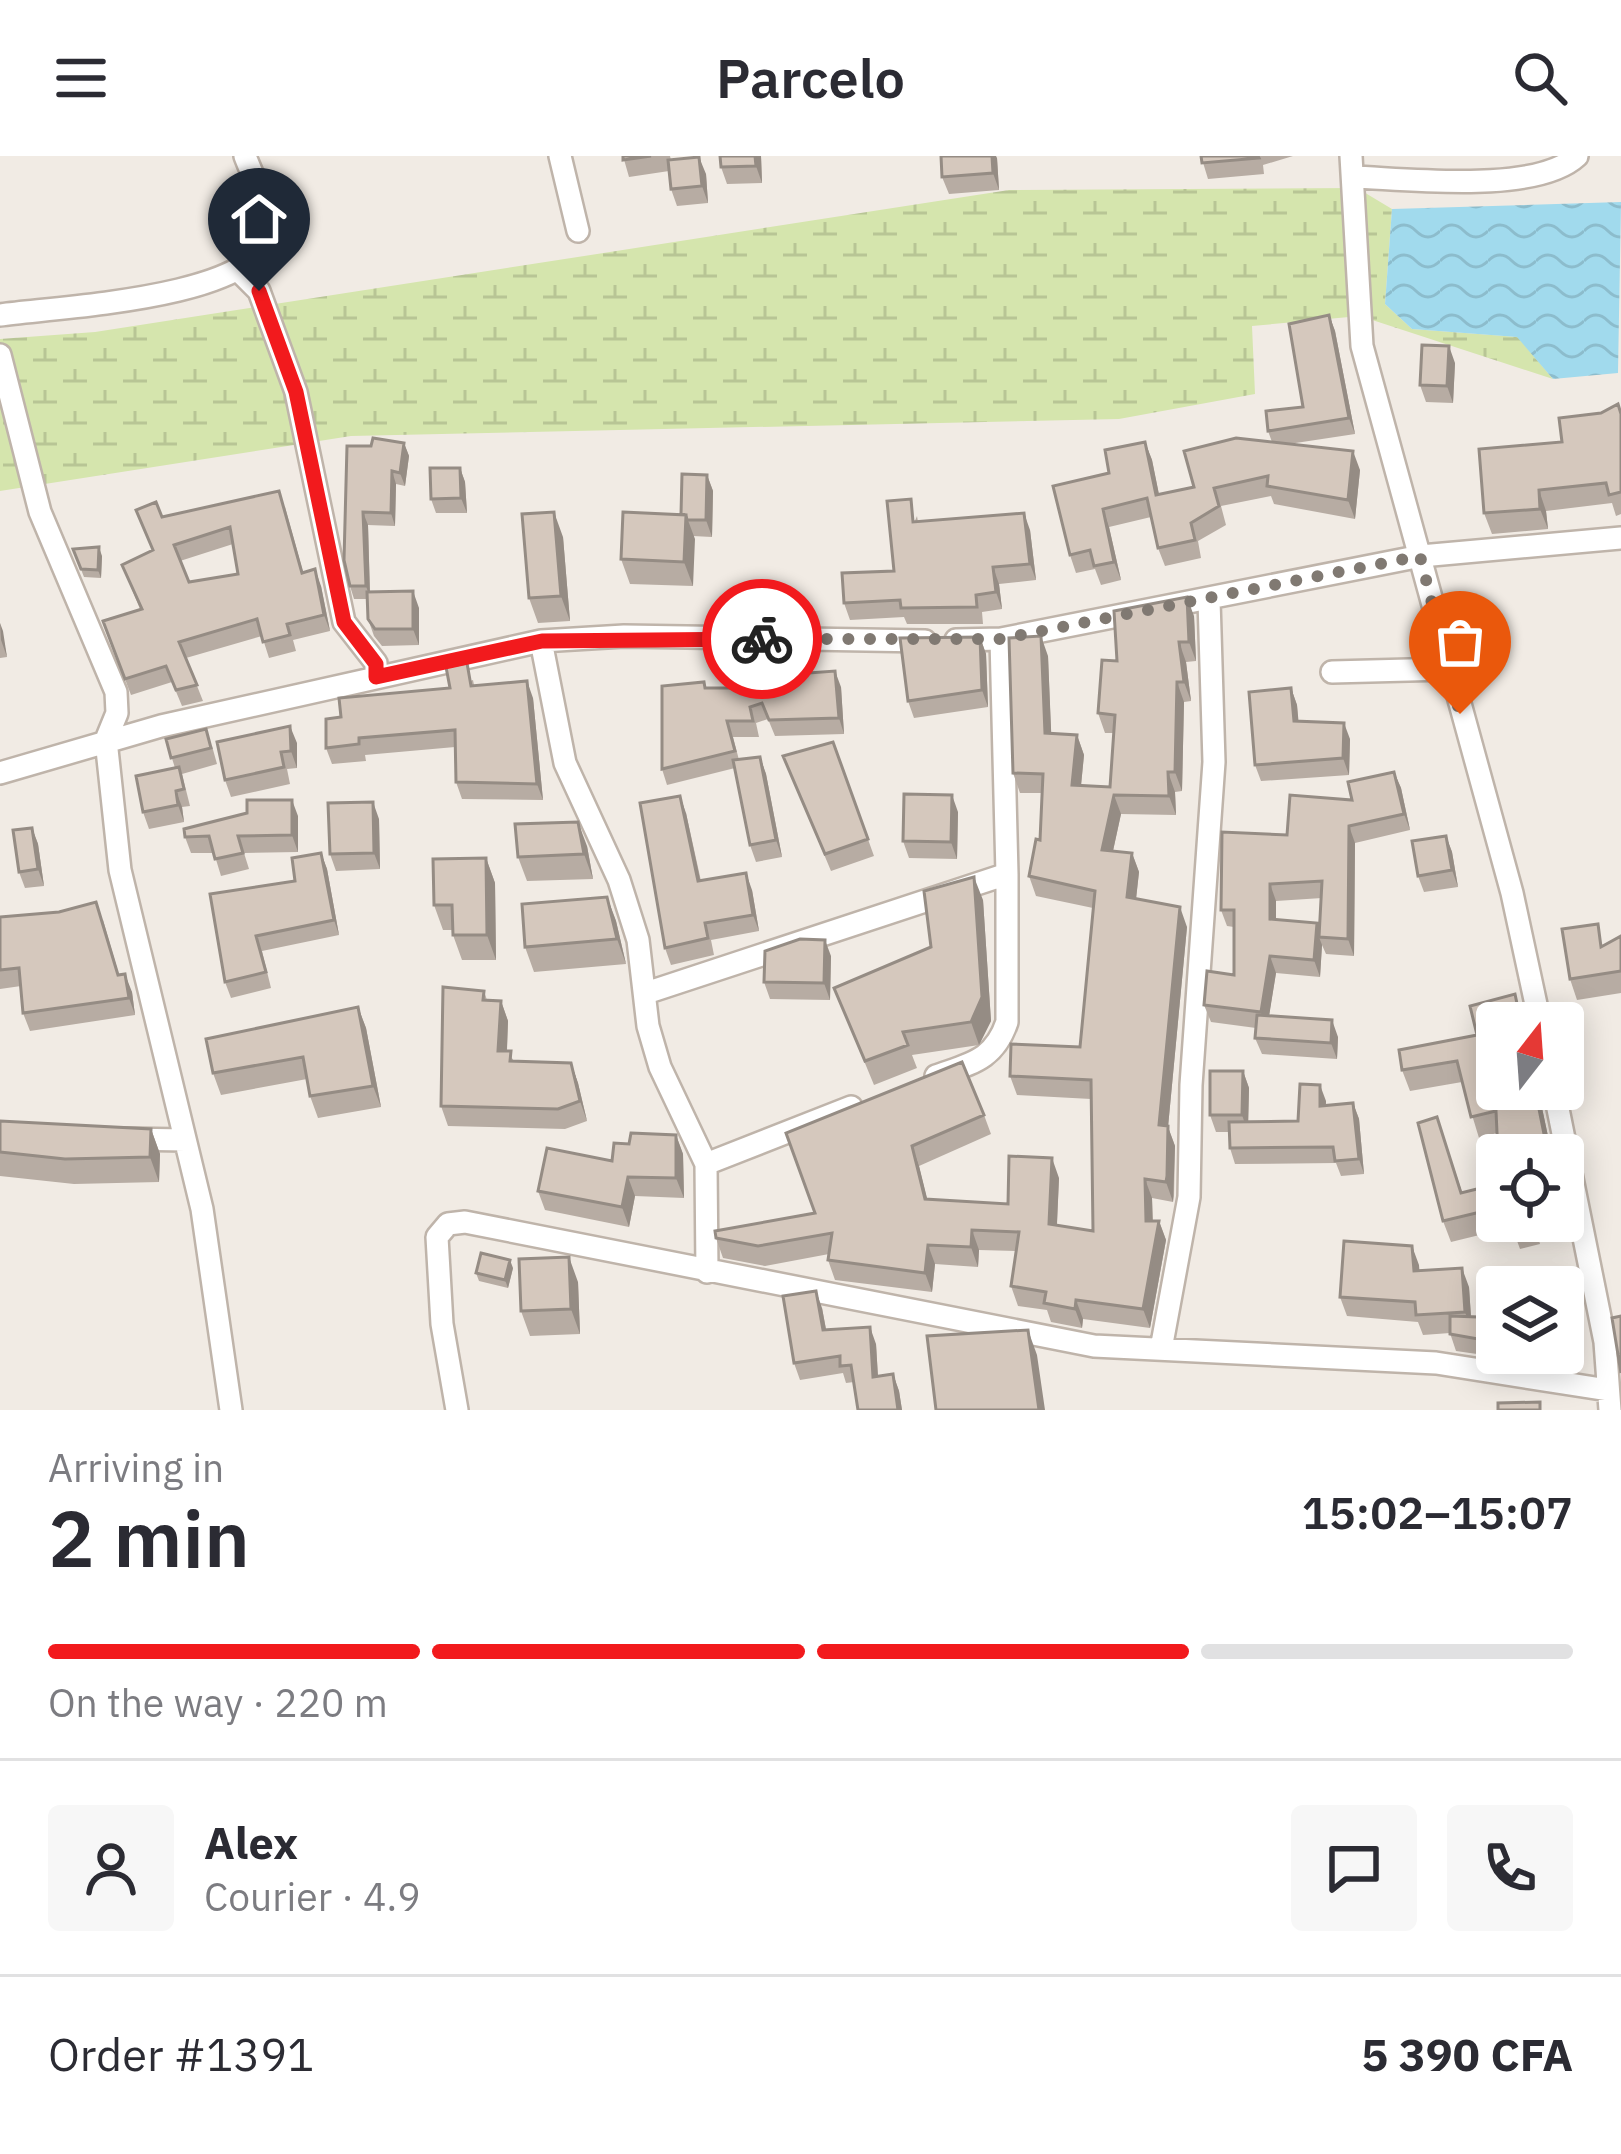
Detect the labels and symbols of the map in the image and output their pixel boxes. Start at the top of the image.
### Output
pin [208,168,310,291]
courier [702,579,822,699]
pin [1409,591,1511,714]
north arrow [1476,1002,1584,1110]

